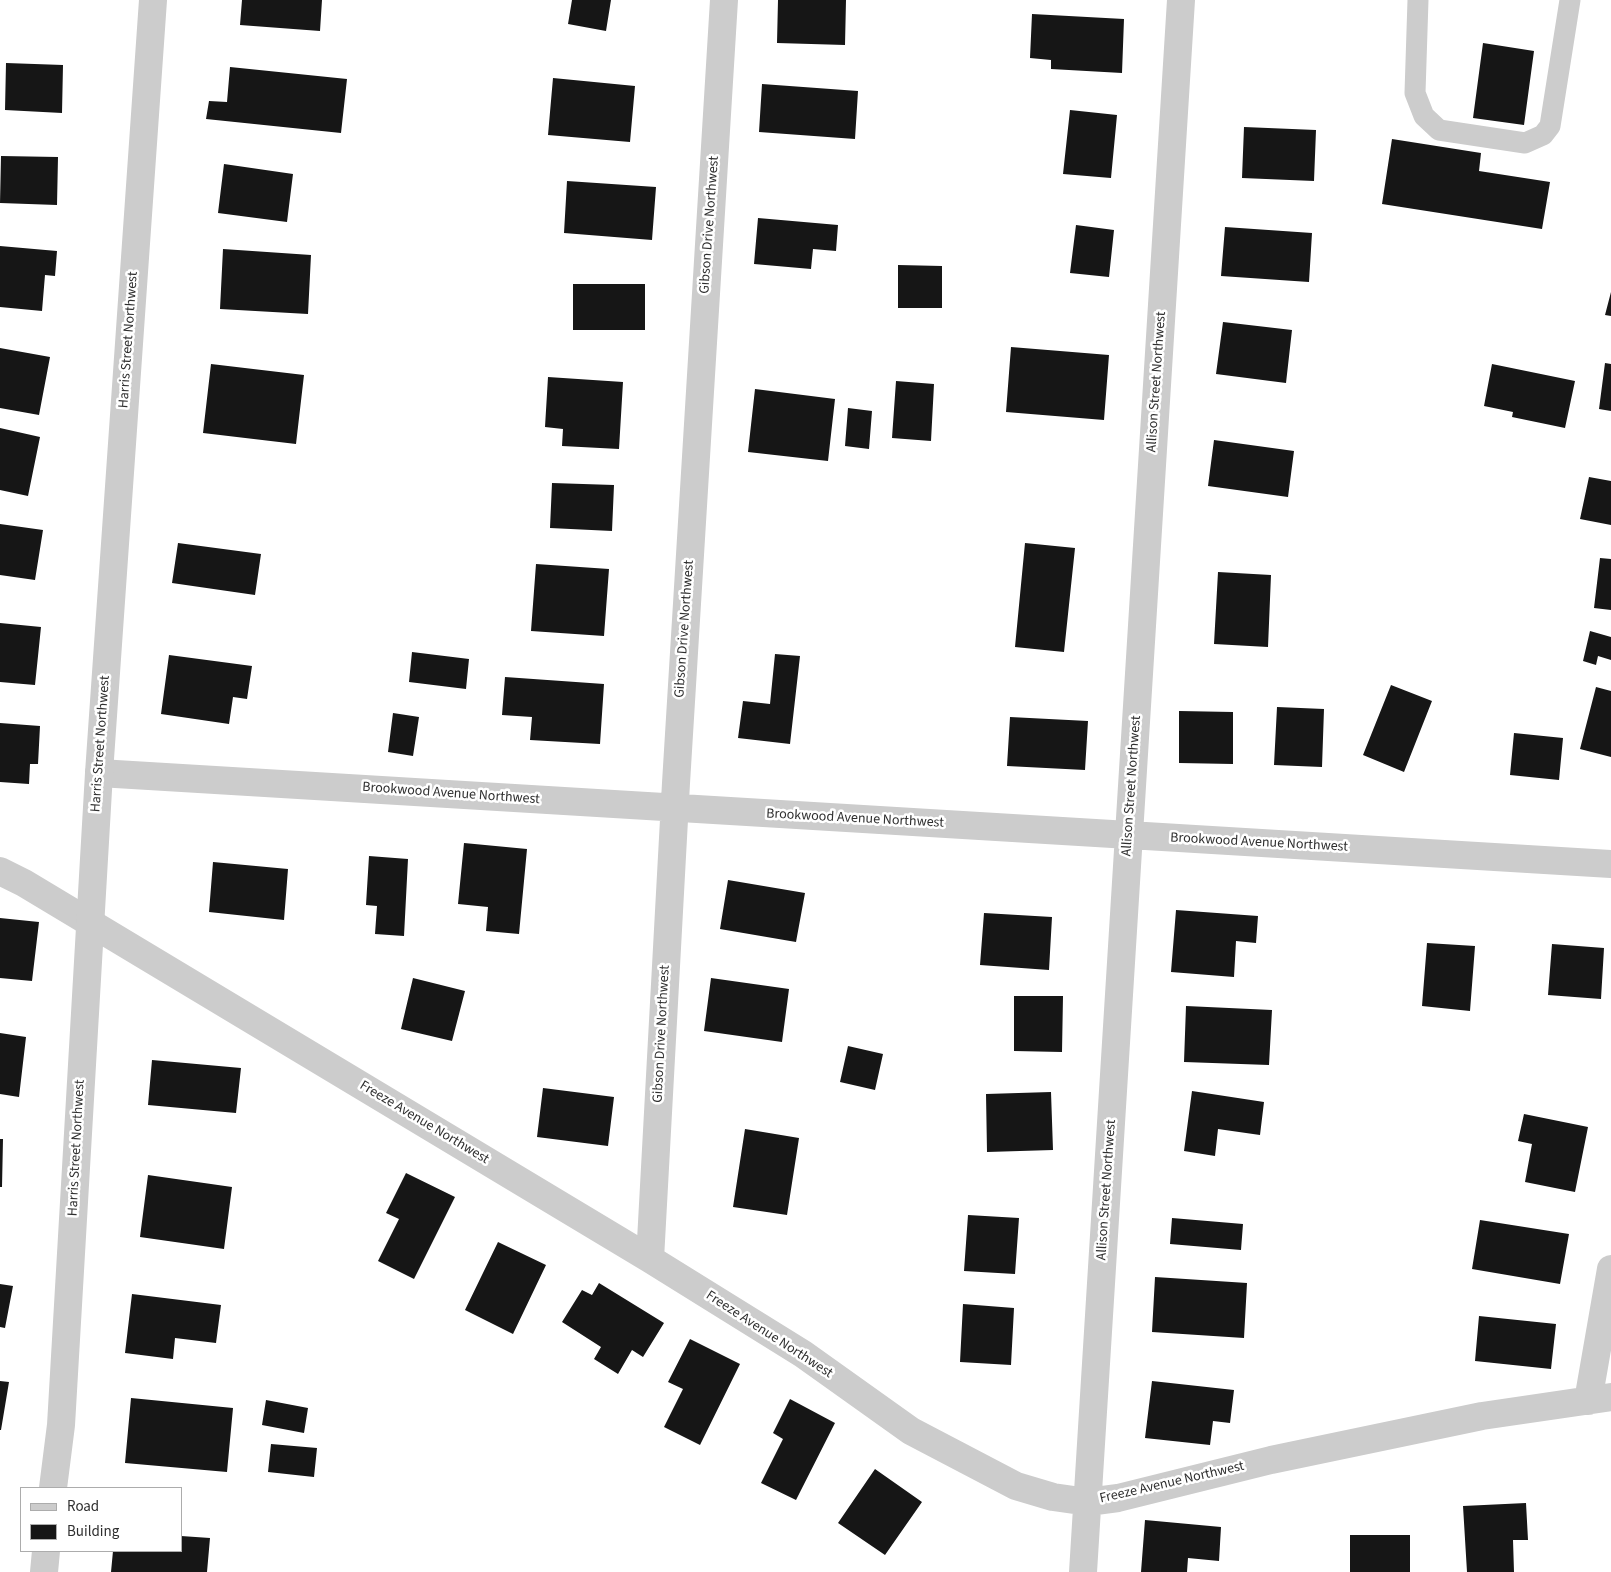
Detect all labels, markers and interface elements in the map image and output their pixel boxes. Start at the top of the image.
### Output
street label: Gibson Drive Northwest [697,156,723,294]
street label: Harris Street Northwest [116,271,142,409]
street label: Allison Street Northwest [1144,311,1170,453]
street label: Gibson Drive Northwest [672,560,698,698]
street label: Harris Street Northwest [88,675,114,813]
street label: Allison Street Northwest [1119,715,1145,857]
street label: Brookwood Avenue Northwest [362,779,540,809]
street label: Brookwood Avenue Northwest [766,806,944,832]
street label: Brookwood Avenue Northwest [1170,830,1348,856]
street label: Gibson Drive Northwest [650,965,674,1103]
street label: Freeze Avenue Northwest [356,1078,492,1168]
street label: Harris Street Northwest [65,1079,89,1217]
street label: Allison Street Northwest [1094,1119,1120,1261]
street label: Freeze Avenue Northwest [702,1288,836,1382]
street label: Freeze Avenue Northwest [1098,1458,1246,1508]
legend [20,1487,182,1552]
text: Road [67,1496,99,1517]
text: Building [67,1521,119,1542]

